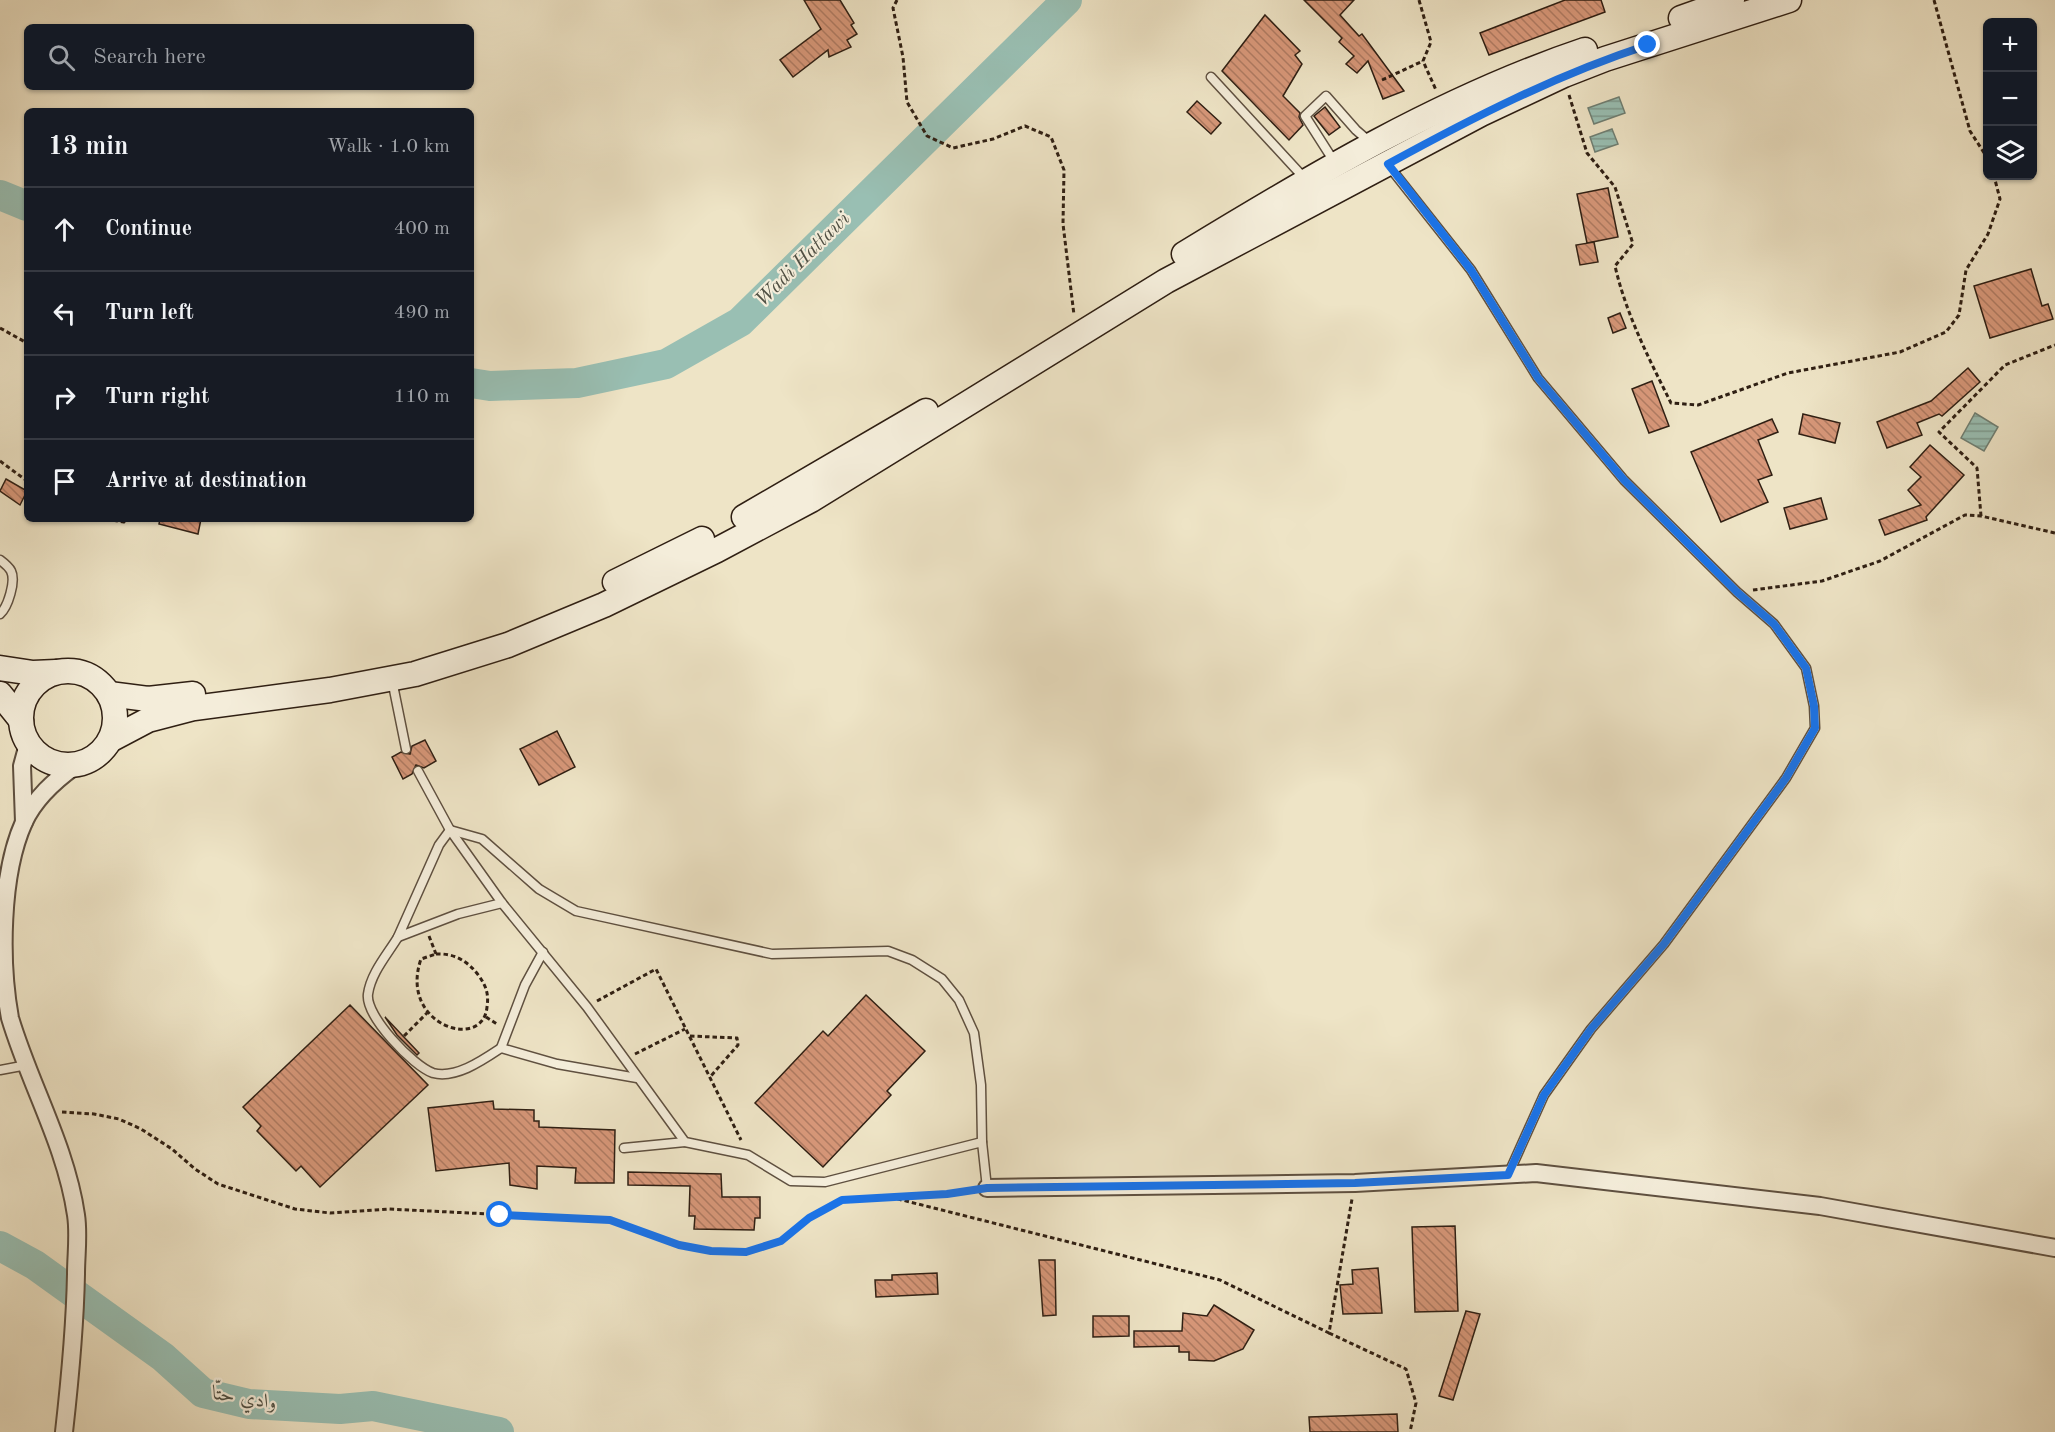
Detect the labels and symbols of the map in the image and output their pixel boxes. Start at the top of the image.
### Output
route end [1634,31,1660,57]
water label: Wadi Hattawi [752,209,854,311]
route start [486,1201,512,1227]
water label: وادي حتّا [209,1379,279,1418]

